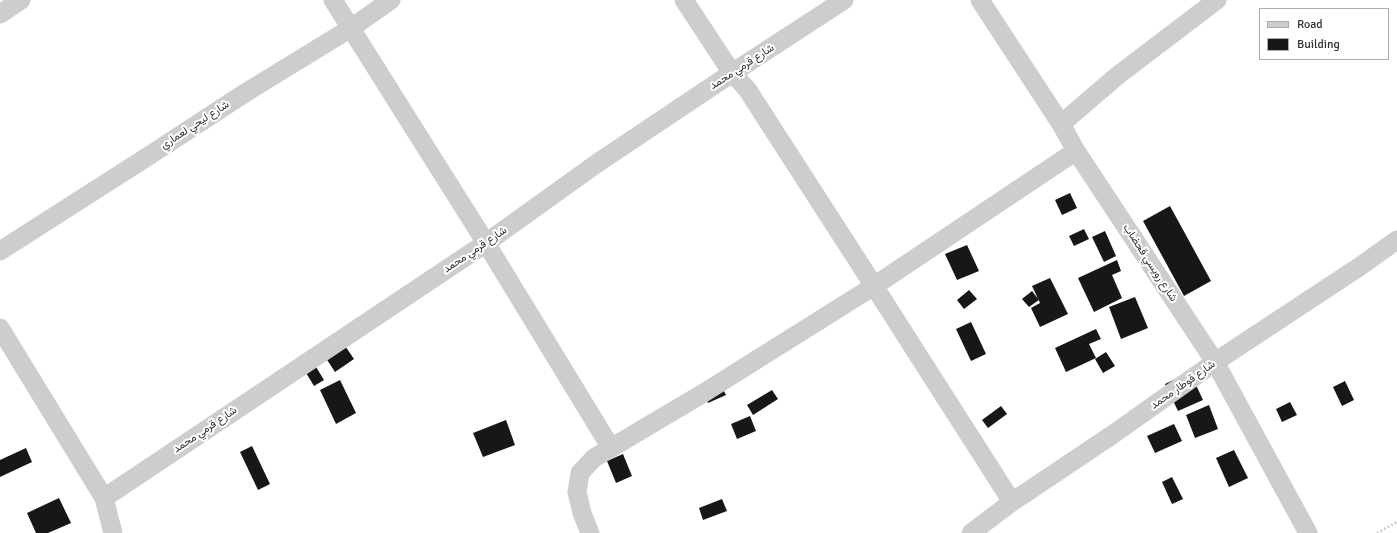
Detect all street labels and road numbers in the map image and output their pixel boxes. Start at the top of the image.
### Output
street label: شارع قرمي محمد [707,41,777,93]
street label: شارع ليحي لعماري [158,98,232,152]
street label: شارع رويسي قحضاب [1120,222,1180,304]
street label: شارع قرمي محمد [441,224,509,276]
street label: شارع قوطار محمد [1148,358,1218,412]
street label: شارع قرمي محمد [171,404,239,456]

